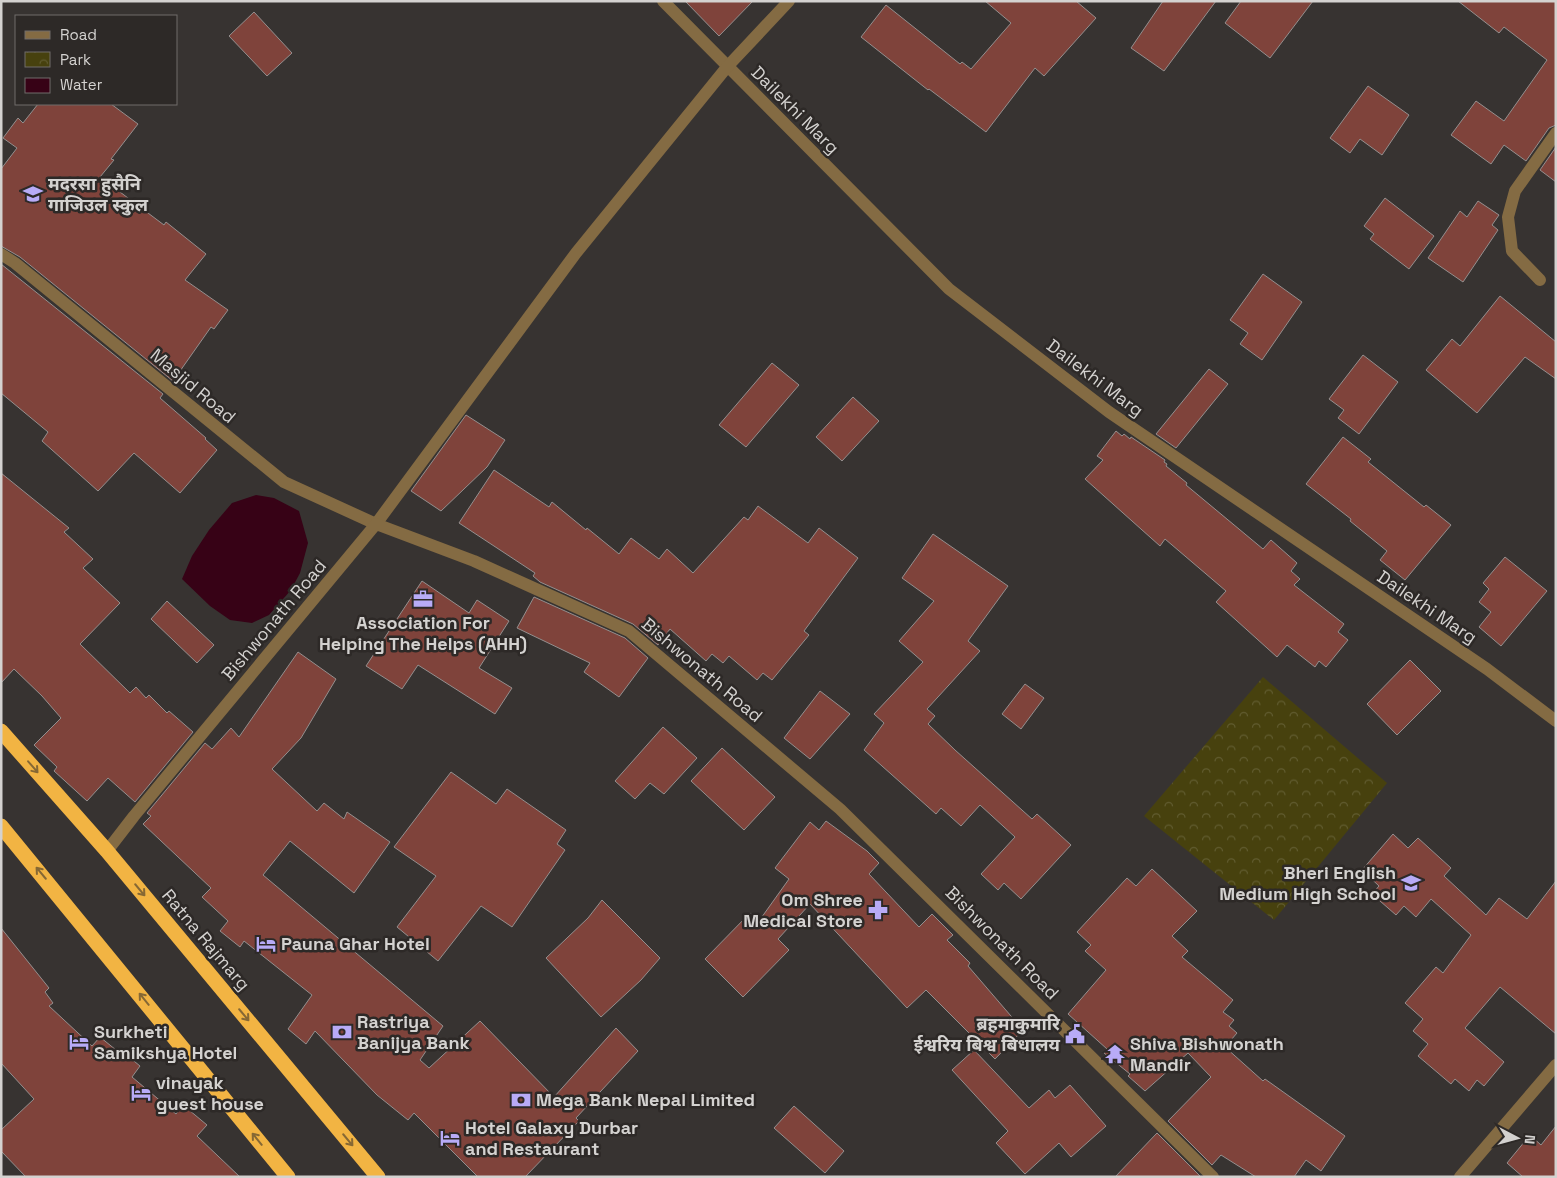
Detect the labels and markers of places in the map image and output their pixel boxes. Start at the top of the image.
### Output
place label: मदरसा हुसैनि गाजिउल स्कुल [48,172,149,216]
school or university icon: मदरसा हुसैनि गाजिउल स्कुल [22,183,44,205]
office icon: Association For Helping The Helps (AHH) [412,588,434,610]
place label: Association For Helping The Helps (AHH) [319,611,527,655]
place label: Bheri English Medium High School [1219,861,1396,905]
school or university icon: Bheri English Medium High School [1400,872,1422,894]
place label: Om Shree Medical Store [743,888,863,932]
pharmacy icon: Om Shree Medical Store [867,899,889,921]
place label: Pauna Ghar Hotel [281,932,430,955]
hotel icon: Pauna Ghar Hotel [255,933,277,955]
place label: Rastriya Banijya Bank [357,1010,470,1054]
place label: ब्रहमाकुमारि ईश्वरिय बिश्व बिधालय [914,1012,1061,1056]
place label: Surkheti Samikshya Hotel [94,1020,237,1064]
bank icon: Rastriya Banijya Bank [331,1021,353,1043]
public building icon: ब्रहमाकुमारि ईश्वरिय बिश्व बिधालय [1064,1023,1086,1045]
hotel icon: Surkheti Samikshya Hotel [68,1031,90,1053]
place label: Shiva Bishwonath Mandir [1130,1032,1284,1076]
temple icon: Shiva Bishwonath Mandir [1104,1043,1126,1065]
place label: vinayak guest house [156,1071,264,1115]
hotel icon: vinayak guest house [130,1082,152,1104]
place label: Mega Bank Nepal Limited [536,1088,755,1111]
bank icon: Mega Bank Nepal Limited [510,1089,532,1111]
place label: Hotel Galaxy Durbar and Restaurant [465,1116,638,1160]
hotel icon: Hotel Galaxy Durbar and Restaurant [439,1127,461,1149]

